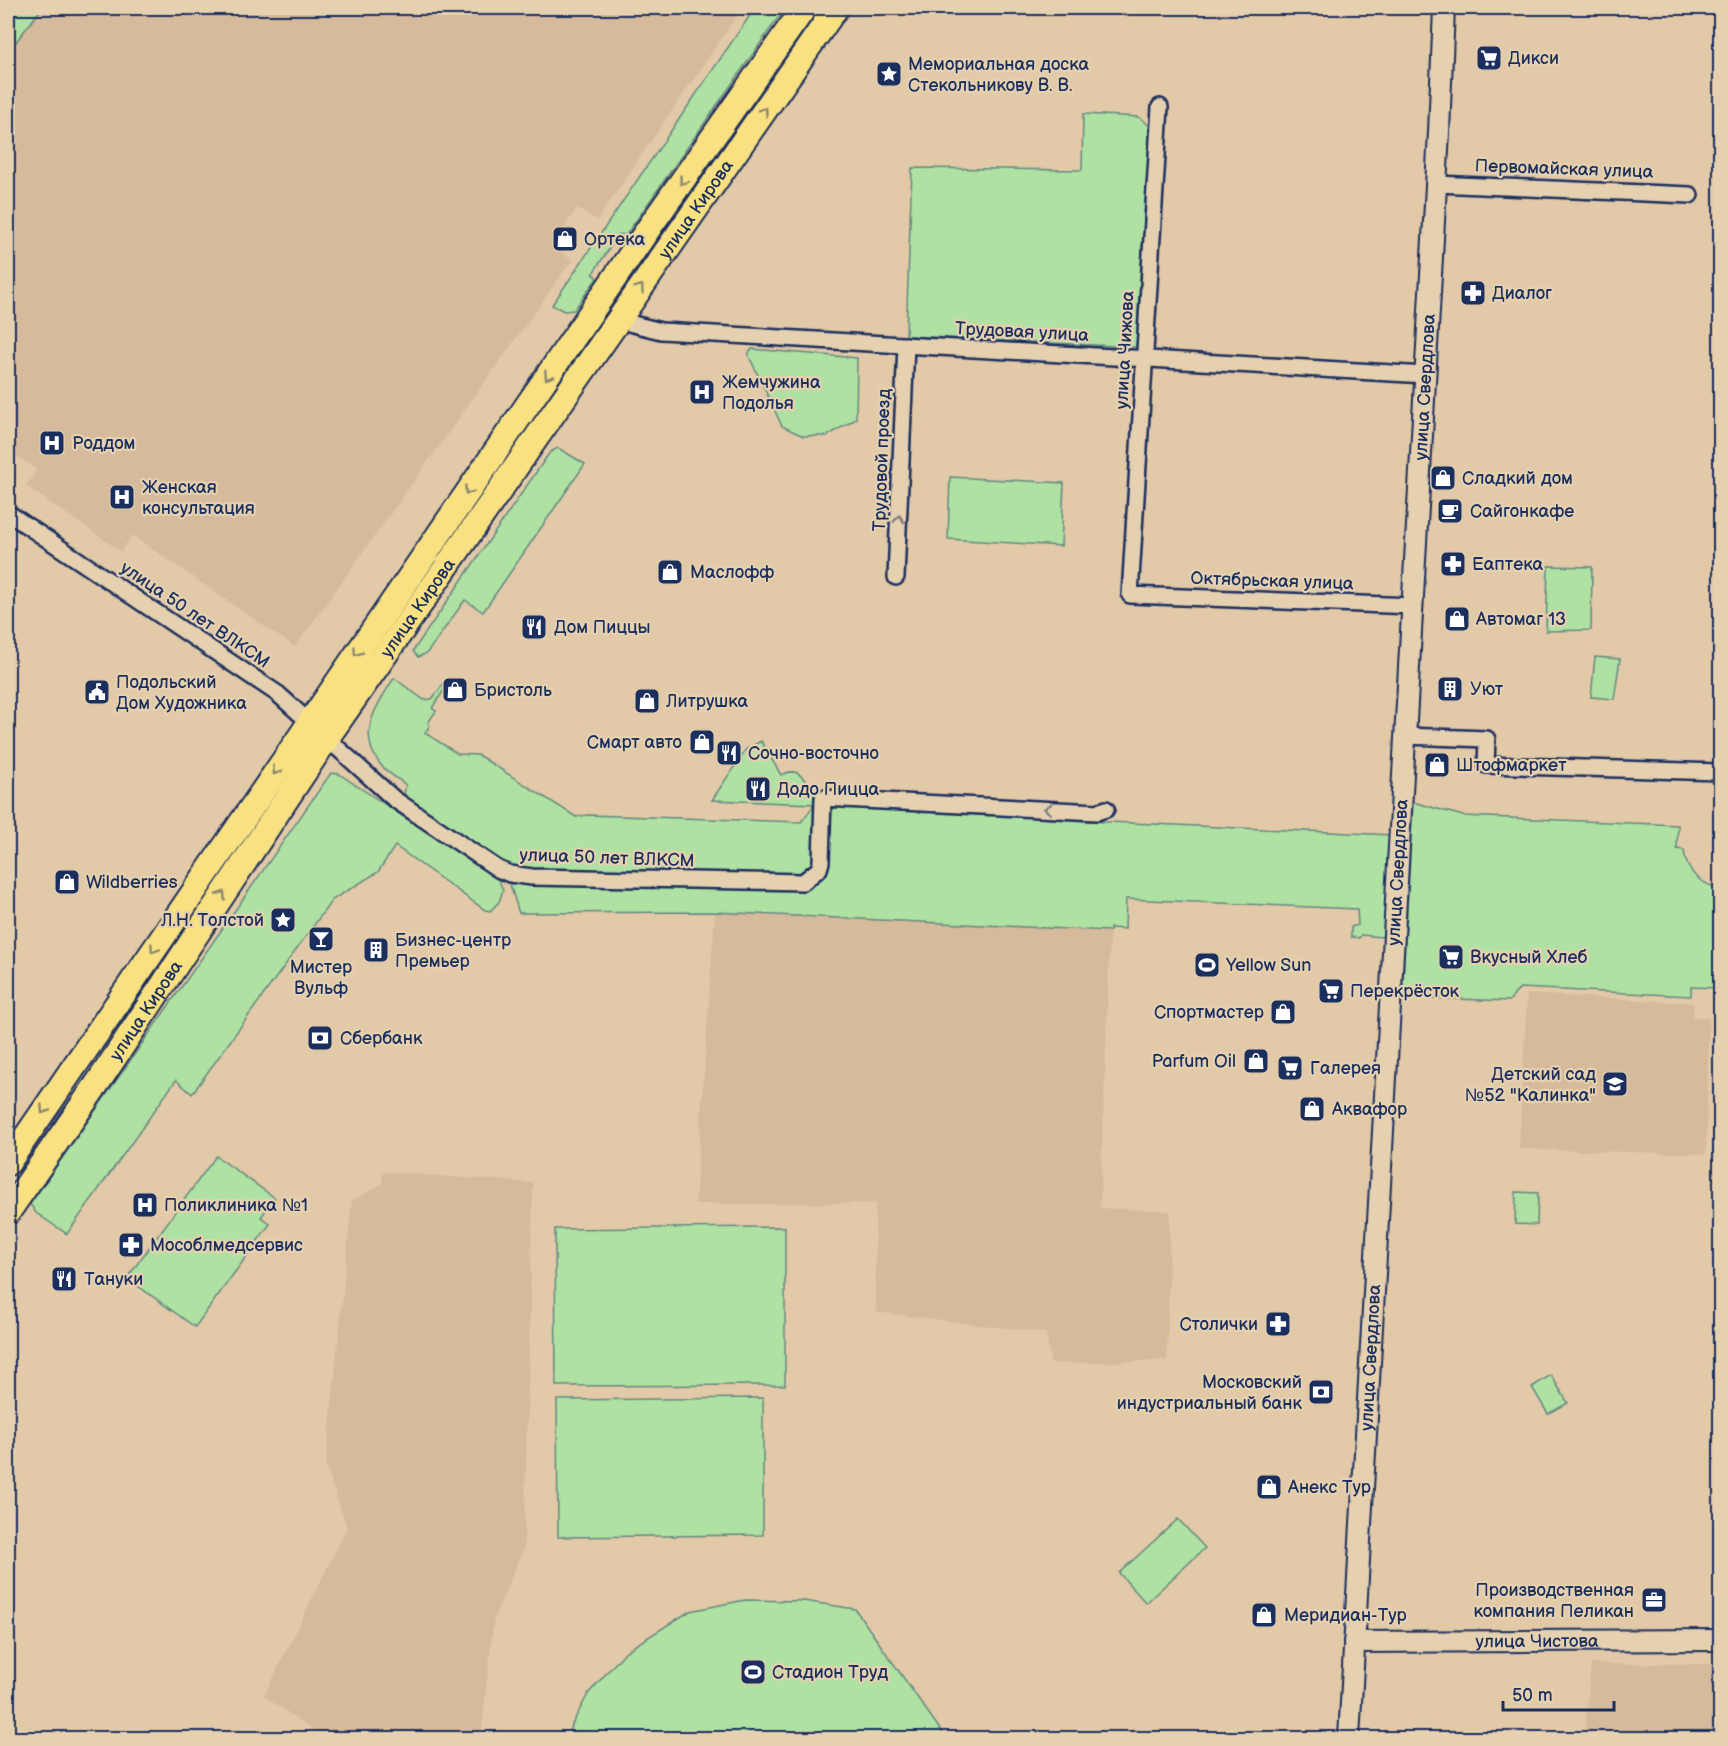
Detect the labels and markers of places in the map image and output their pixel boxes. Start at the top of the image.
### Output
supermarket icon: Дикси [1474,43,1504,73]
place label: Дикси [1508,48,1559,69]
place label: Мемориальная доска Стекольникову В. В. [908,54,1089,96]
place icon: Мемориальная доска Стекольникову В. В. [874,59,904,89]
shop icon: Ортека [550,224,580,254]
place label: Ортека [584,229,645,250]
pharmacy icon: Диалог [1458,278,1488,308]
place label: Диалог [1492,283,1552,304]
place label: Жемчужина Подолья [722,372,821,414]
hospital icon: Жемчужина Подолья [687,377,717,407]
hospital icon: Роддом [37,428,67,458]
place label: Роддом [72,433,135,454]
shop icon: Сладкий дом [1428,463,1458,493]
place label: Сладкий дом [1462,468,1573,489]
place label: Женская консультация [142,477,255,519]
hospital icon: Женская консультация [107,482,137,512]
cafe icon: Сайгонкафе [1435,496,1465,526]
place label: Сайгонкафе [1470,501,1574,522]
pharmacy icon: Еаптека [1438,549,1468,579]
place label: Еаптека [1472,554,1543,575]
shop icon: Маслофф [655,557,685,587]
place label: Маслофф [690,562,774,583]
shop icon: Автомаг 13 [1442,604,1472,634]
place label: Автомаг 13 [1475,609,1566,630]
restaurant icon: Дом Пиццы [519,612,549,642]
place label: Дом Пиццы [554,617,651,638]
place label: Подольский Дом Художника [116,672,247,714]
building icon: Уют [1435,674,1465,704]
shop icon: Бристоль [440,675,470,705]
public building icon: Подольский Дом Художника [82,677,112,707]
place label: Уют [1470,679,1504,700]
place label: Бристоль [474,680,552,701]
shop icon: Литрушка [632,686,662,716]
place label: Литрушка [665,691,748,712]
shop icon: Смарт авто [687,727,717,757]
place label: Смарт авто [587,732,682,753]
restaurant icon: Сочно-восточно [714,738,744,768]
place label: Сочно-восточно [748,743,879,764]
shop icon: Штофмаркет [1422,750,1452,780]
place label: Штофмаркет [1456,755,1567,776]
restaurant icon: Додо Пицца [743,774,773,804]
place label: Додо Пицца [777,779,880,800]
shop icon: Wildberries [52,867,82,897]
place label: Wildberries [86,872,178,893]
place icon: Л.Н. Толстой [268,905,298,935]
place label: Л.Н. Толстой [160,910,264,931]
bar icon: Мистер Вульф [306,924,336,954]
place label: Бизнес-центр Премьер [395,930,511,972]
building icon: Бизнес-центр Премьер [361,935,391,965]
supermarket icon: Вкусный Хлеб [1436,942,1466,972]
place label: Вкусный Хлеб [1470,947,1588,968]
sports icon: Yellow Sun [1192,950,1222,980]
place label: Yellow Sun [1225,955,1311,976]
place label: Мистер Вульф [290,957,352,999]
supermarket icon: Перекрёсток [1316,976,1346,1006]
place label: Перекрёсток [1350,981,1460,1002]
shop icon: Спортмастер [1268,997,1298,1027]
place label: Спортмастер [1154,1002,1264,1023]
bank icon: Сбербанк [305,1023,335,1053]
place label: Сбербанк [340,1028,423,1049]
shop icon: Parfum Oil [1241,1046,1271,1076]
place label: Parfum Oil [1152,1051,1236,1072]
supermarket icon: Галерея [1275,1053,1305,1083]
place label: Галерея [1310,1058,1381,1079]
place label: Детский сад №52 "Калинка" [1465,1064,1596,1106]
school or university icon: Детский сад №52 "Калинка" [1600,1069,1630,1099]
shop icon: Аквафор [1297,1094,1327,1124]
place label: Аквафор [1331,1099,1407,1120]
hospital icon: Поликлиника №1 [130,1190,160,1220]
place label: Поликлиника №1 [164,1195,308,1216]
pharmacy icon: Мособлмедсервис [116,1230,146,1260]
place label: Мособлмедсервис [150,1235,303,1256]
restaurant icon: Тануки [49,1264,79,1294]
place label: Тануки [84,1269,143,1290]
pharmacy icon: Столички [1263,1309,1293,1339]
place label: Столички [1179,1314,1258,1335]
place label: Московский индустриальный банк [1117,1372,1302,1414]
bank icon: Московский индустриальный банк [1306,1377,1336,1407]
shop icon: Анекс Тур [1254,1472,1284,1502]
place label: Анекс Тур [1287,1477,1371,1498]
place label: Производственная компания Пеликан [1473,1580,1634,1622]
office icon: Производственная компания Пеликан [1639,1585,1669,1615]
shop icon: Меридиан-Тур [1249,1600,1279,1630]
place label: Меридиан-Тур [1284,1605,1407,1626]
sports icon: Стадион Труд [738,1657,768,1687]
place label: Стадион Труд [772,1662,888,1683]

